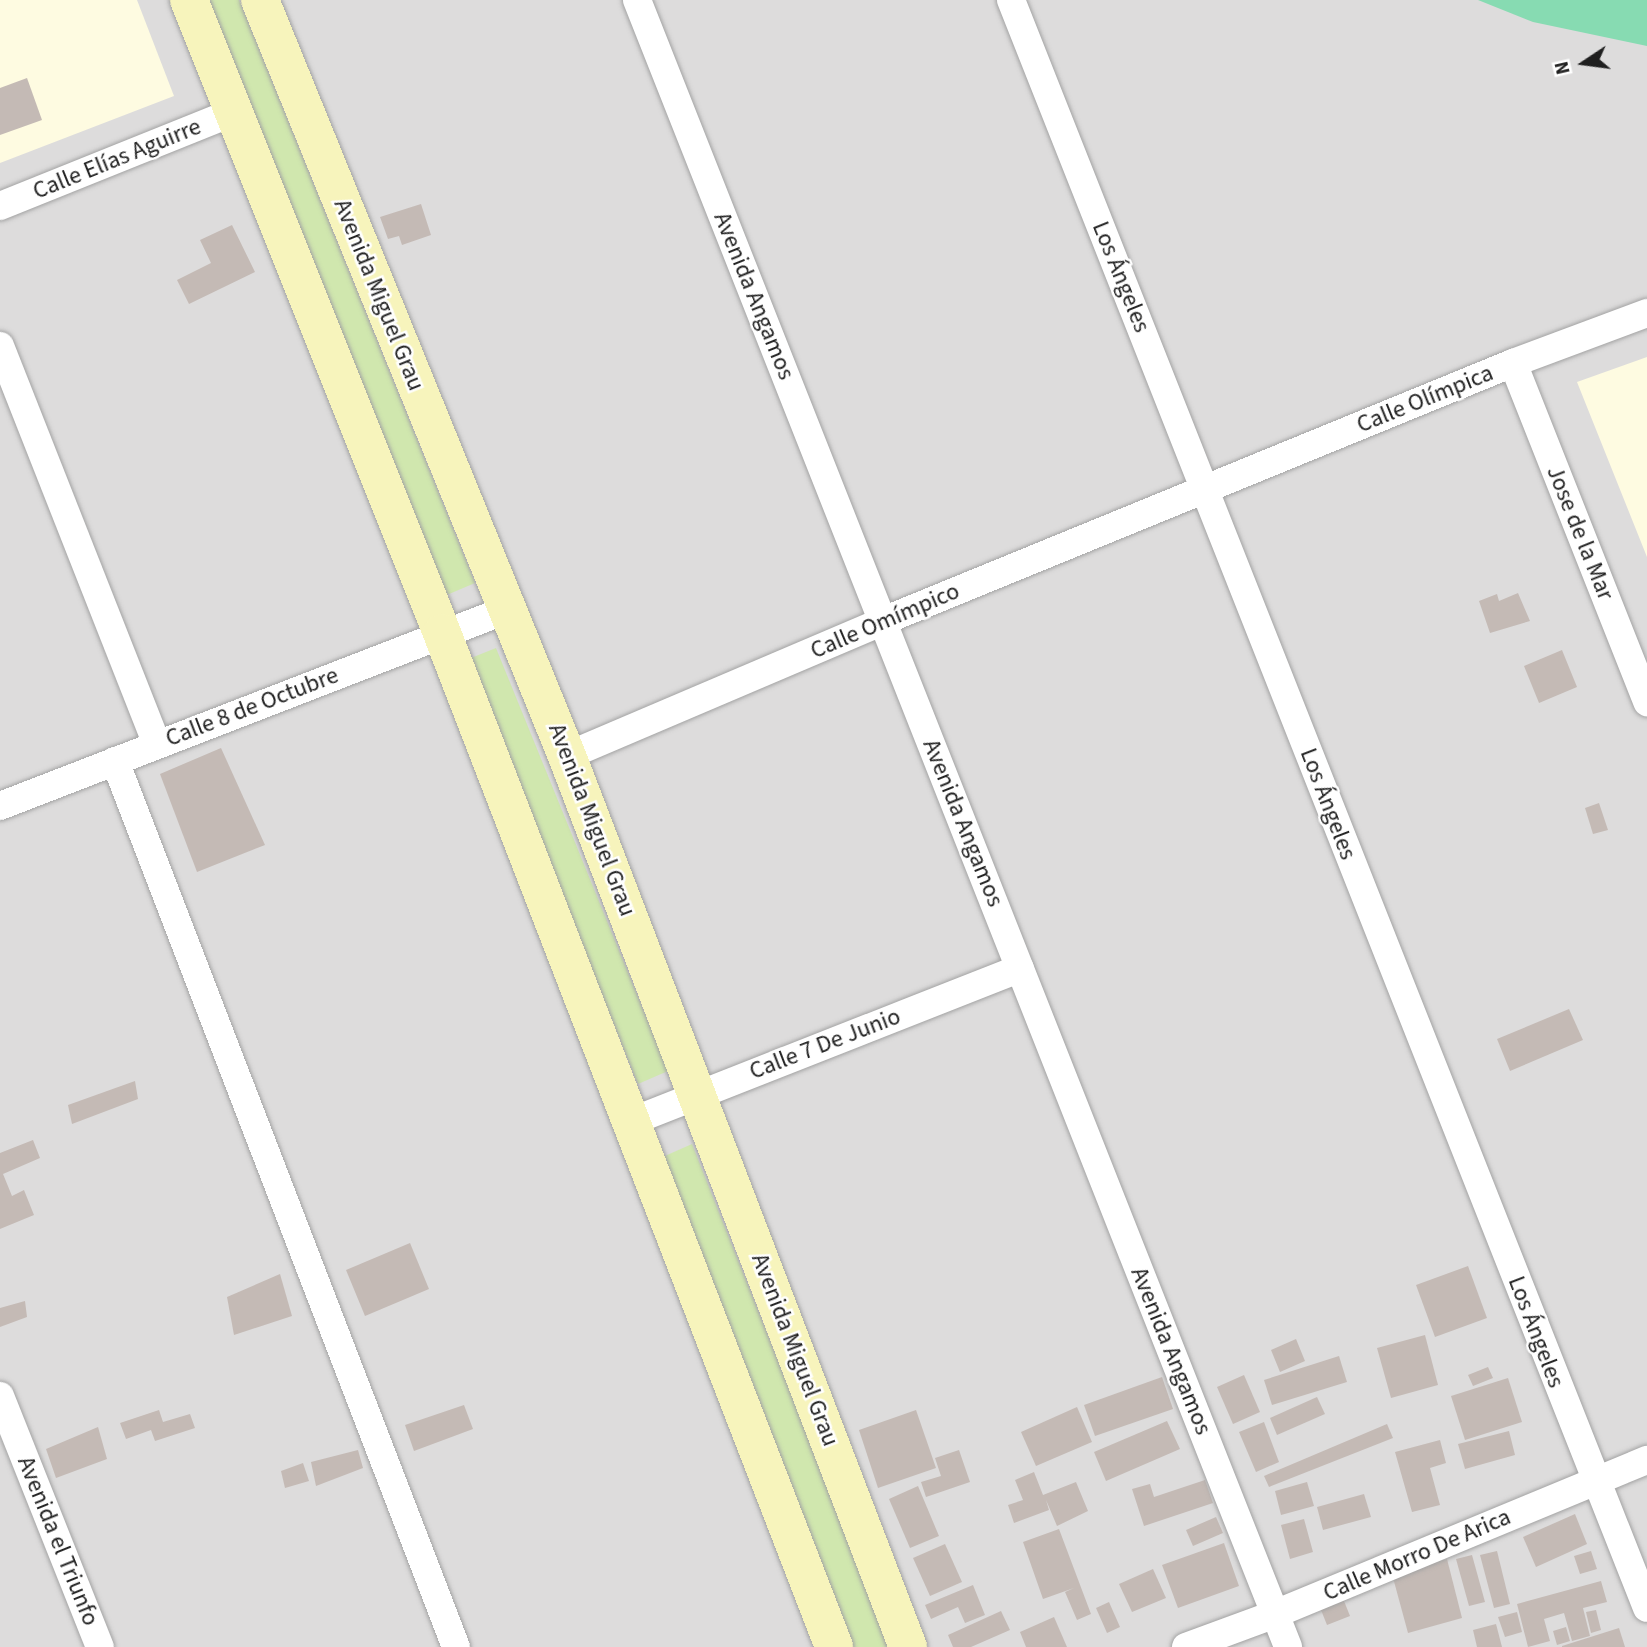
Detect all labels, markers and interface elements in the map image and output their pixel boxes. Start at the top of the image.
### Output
north arrow [1549,28,1619,98]
text: N [1548,59,1578,77]
street label: Calle Elías Aguirre [29,112,205,206]
street label: Avenida Miguel Grau [327,195,431,395]
street label: Avenida Angamos [707,208,801,384]
street label: Los Ángeles [1086,217,1156,337]
street label: Calle Olímpica [1353,359,1497,439]
street label: Jose de la Mar [1540,462,1620,604]
street label: Calle Omímpico [806,577,964,665]
street label: Calle 8 de Octubre [162,661,342,753]
street label: Avenida Miguel Grau [542,720,642,920]
street label: Avenida Angamos [916,735,1010,911]
street label: Los Ángeles [1294,744,1362,864]
street label: Calle 7 De Junio [745,1002,905,1086]
street label: Avenida Miguel Grau [745,1250,845,1450]
street label: Avenida Angamos [1124,1263,1218,1439]
street label: Los Ángeles [1502,1272,1570,1392]
street label: Avenida el Triunfo [11,1452,105,1630]
street label: Calle Morro De Arica [1319,1502,1515,1608]

